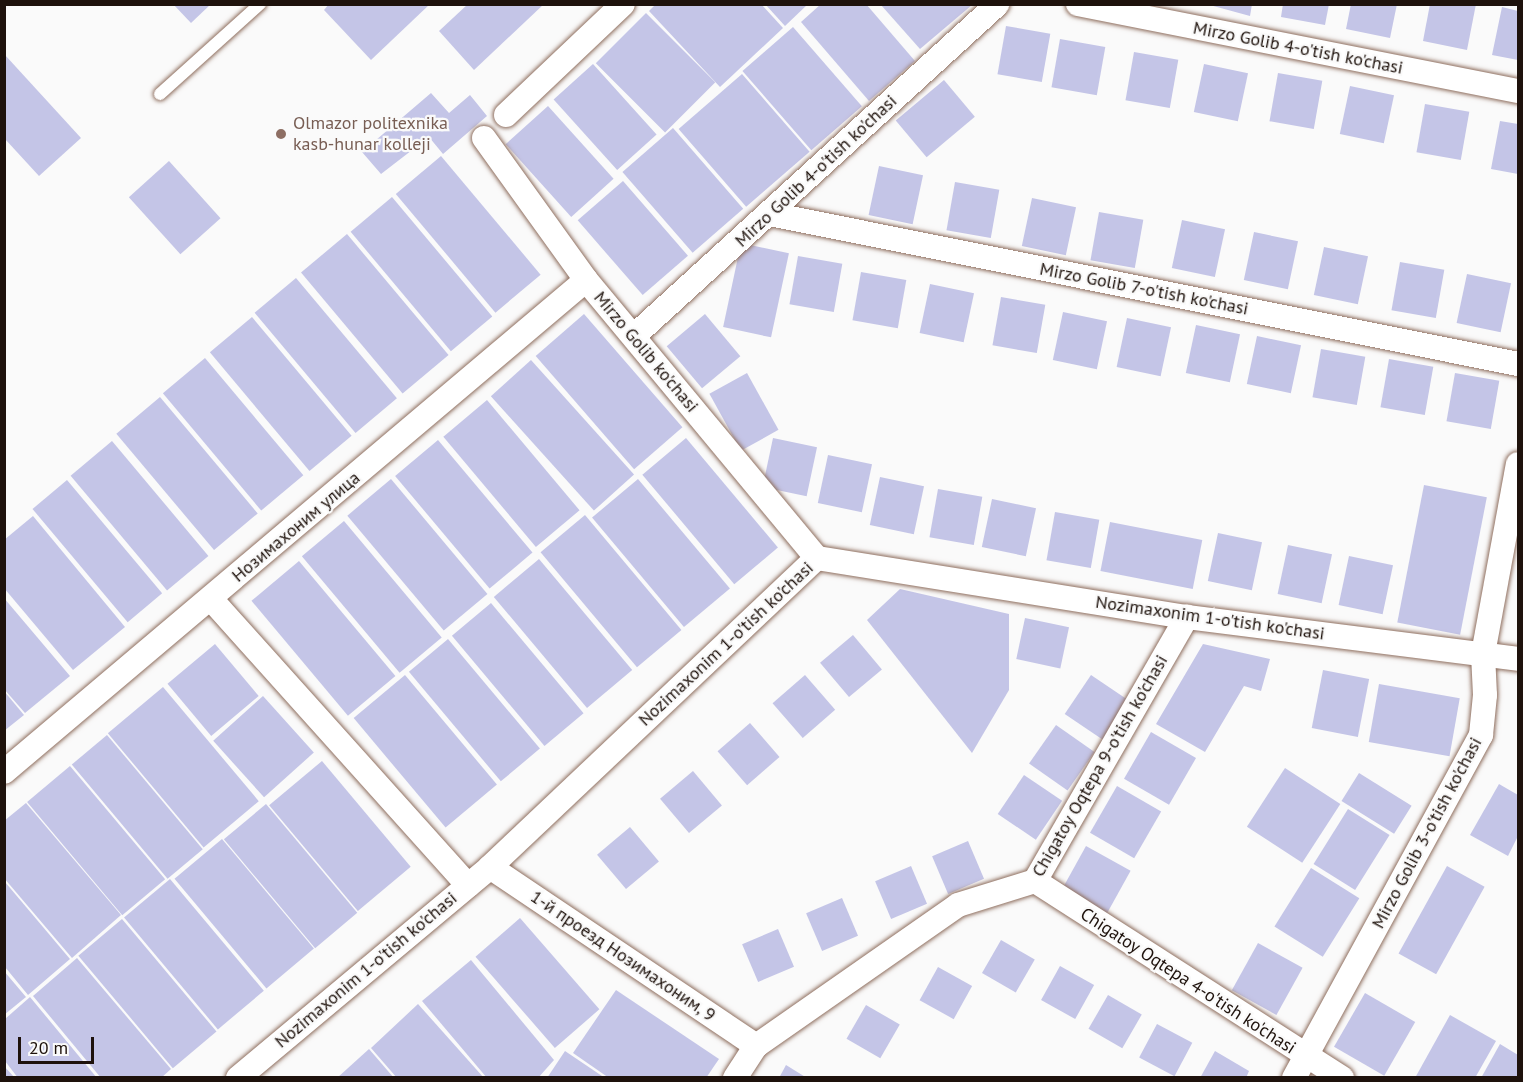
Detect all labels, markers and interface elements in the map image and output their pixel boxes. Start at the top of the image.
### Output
street label: Mirzo Golib 4-o'tish ko'chasi [1191,17,1405,79]
street label: Mirzo Golib 4-o'tish ko'chasi [731,90,901,252]
place label: Оlmazor politexnika kasb-hunar kolleji [293,113,448,156]
marker: Оlmazor politexnika kasb-hunar kolleji [274,127,288,141]
street label: Mirzo Golib 7-o'tish ko'chasi [1038,258,1250,320]
street label: Mirzo Golib ko'chasi [589,287,703,417]
street label: Нозимахоним улица [228,467,364,587]
street label: Nozimaxonim 1-o'tish ko'chasi [634,557,818,731]
street label: Nozimaxonim 1-o'tish ko'chasi [1094,591,1326,645]
street label: Chigatoy Oqtepa 9-o'tish ko'chasi [1027,651,1173,881]
street label: Mirzo Golib 3-o'tish ko'chasi [1367,734,1487,932]
street label: 1-й проезд Нозимахоним, 9 [526,886,720,1026]
street label: Nozimaxonim 1-o'tish ko'chasi [271,887,461,1053]
street label: Chigatoy Oqtepa 4-o'tish ko'chasi [1076,903,1300,1059]
scale bar [21,1025,98,1063]
text: 20 m [29,1036,68,1059]

